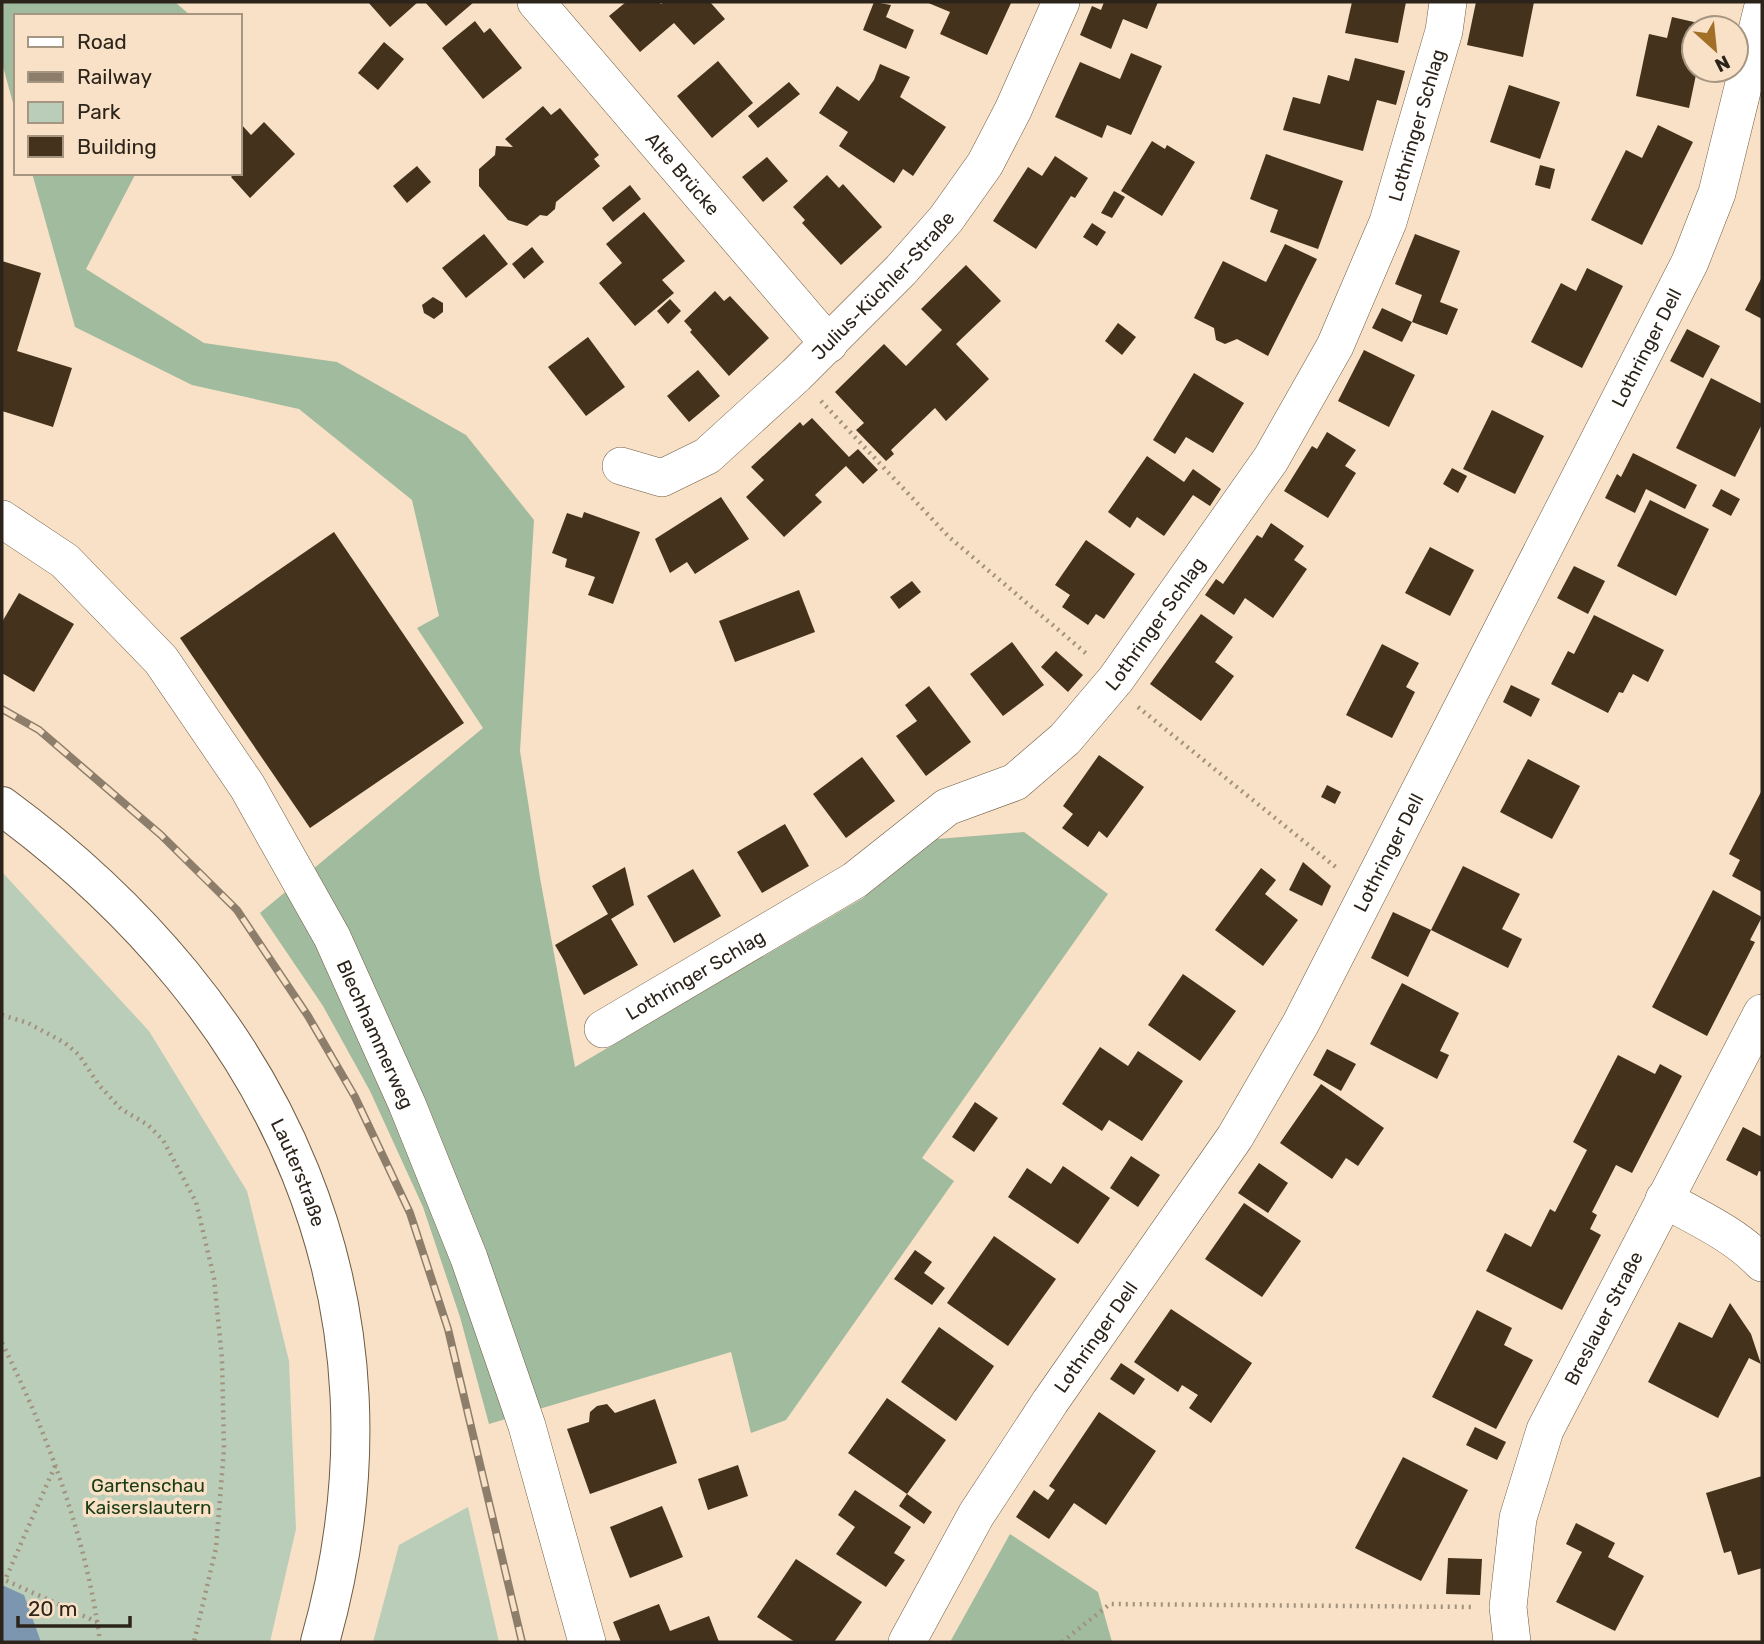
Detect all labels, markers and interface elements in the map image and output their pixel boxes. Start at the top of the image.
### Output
legend [14,14,242,175]
north arrow [1680,14,1750,84]
text: Road [77,29,127,54]
street label: Lothringer Schlag [1383,46,1450,204]
text: N [1711,50,1734,77]
text: Railway [77,64,152,89]
text: Park [77,99,121,124]
street label: Alte Brücke [641,127,725,220]
text: Building [77,134,157,159]
street label: Julius-Küchler-Straße [807,207,959,364]
street label: Lothringer Dell [1606,284,1686,411]
street label: Lothringer Schlag [1100,553,1210,695]
street label: Lothringer Dell [1348,789,1428,916]
street label: Lothringer Schlag [621,925,769,1025]
street label: Blechhammerweg [332,956,419,1112]
street label: Lauterstraße [266,1115,330,1229]
street label: Breslauer Straße [1559,1247,1647,1389]
street label: Lothringer Dell [1049,1277,1142,1397]
park label: Gartenschau Kaiserslautern [85,1474,211,1519]
scale bar [18,1584,130,1628]
text: 20 m [28,1596,77,1621]

